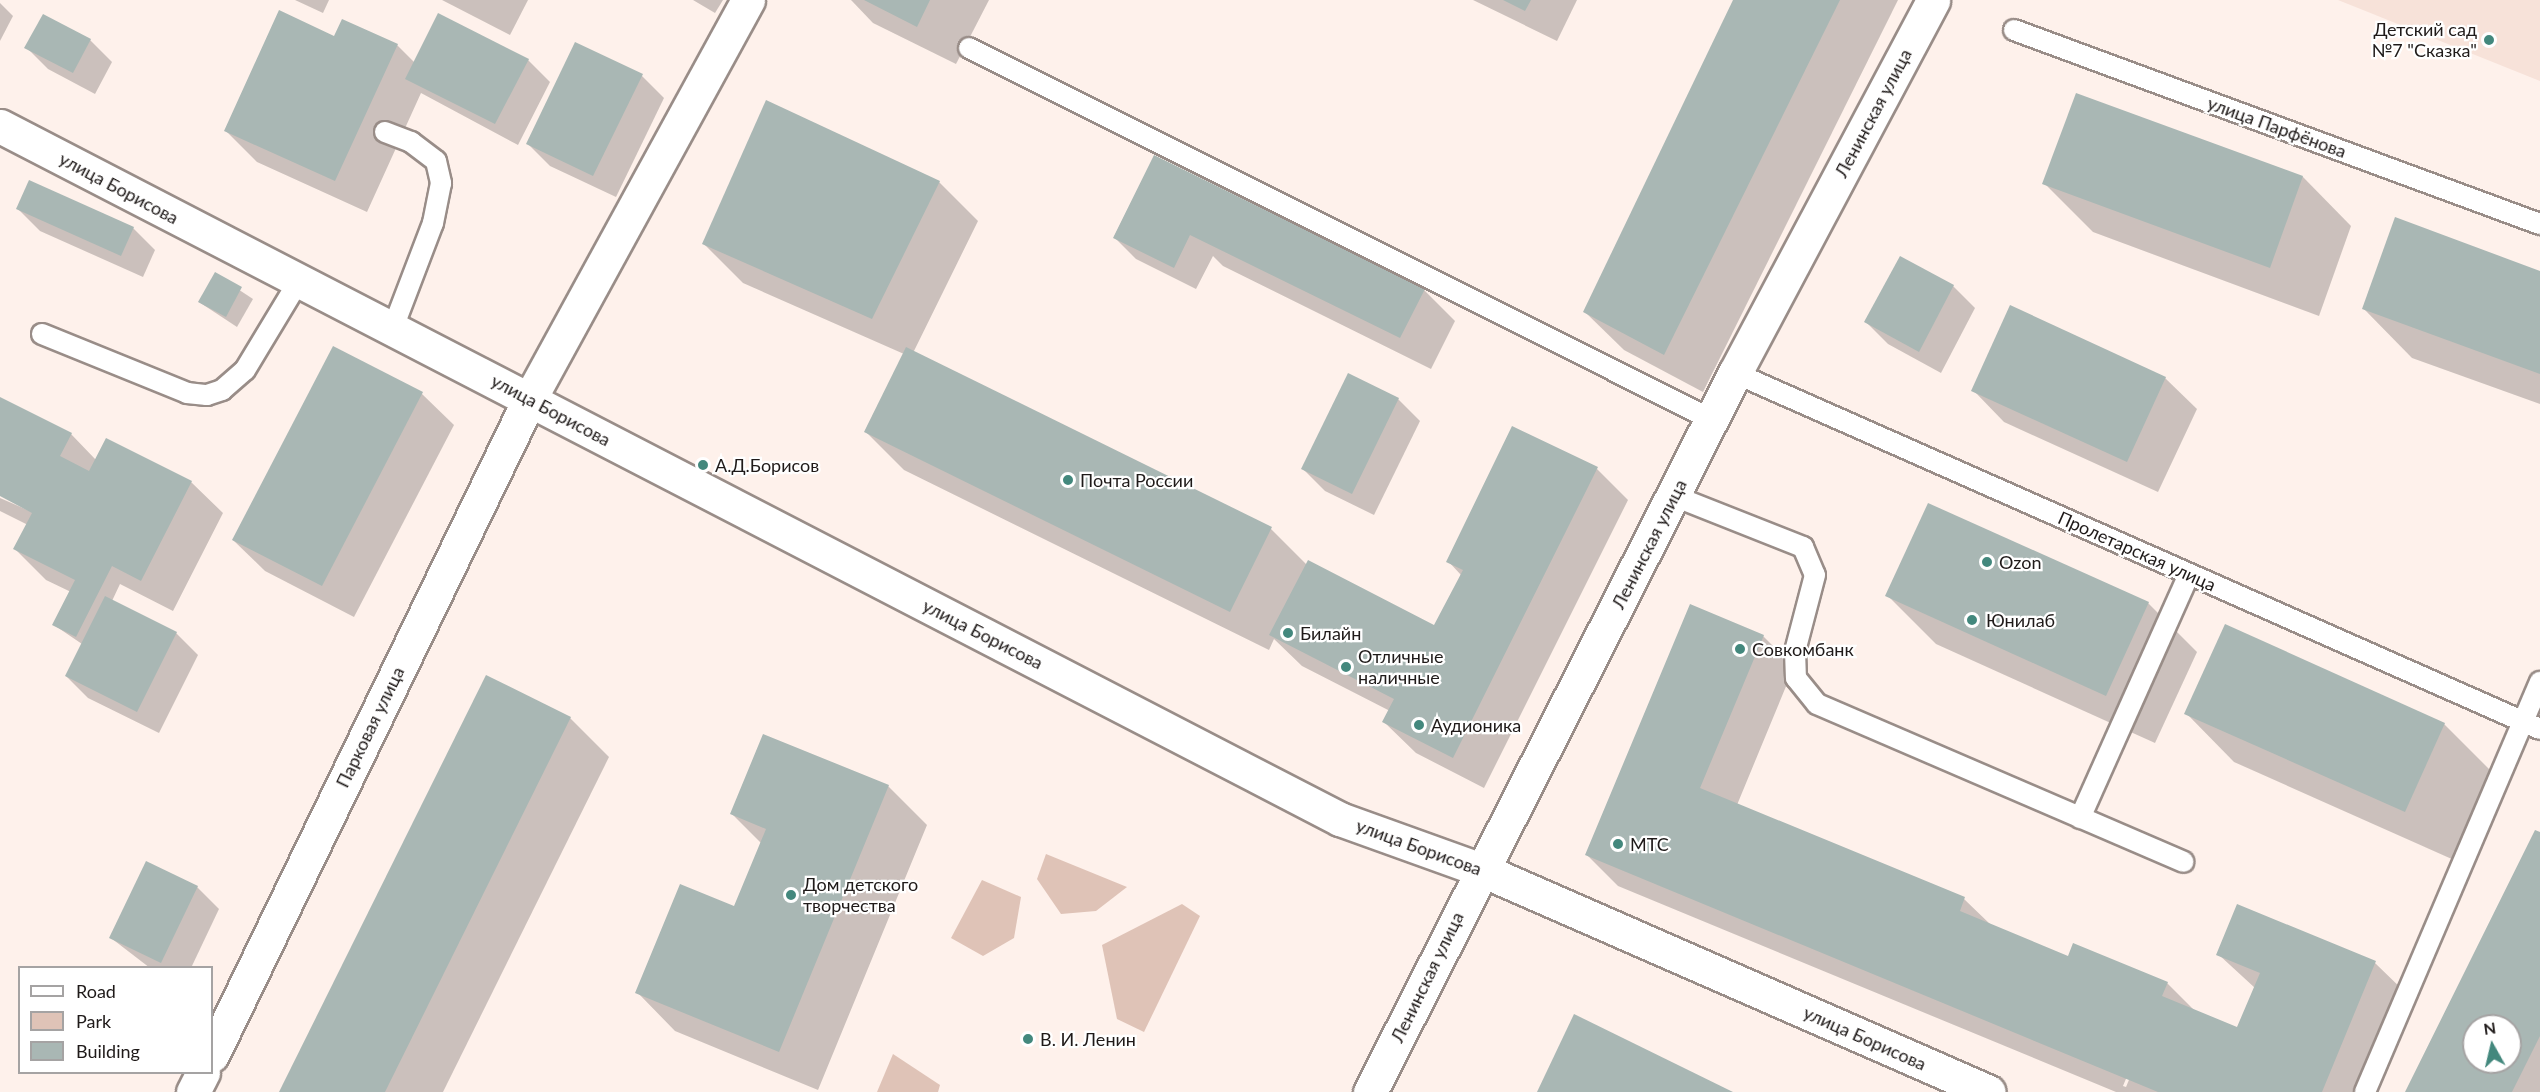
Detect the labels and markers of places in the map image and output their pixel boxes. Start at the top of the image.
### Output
place label: Детский сад №7 "Сказка" [2371,19,2477,62]
marker: Детский сад №7 "Сказка" [2482,33,2496,47]
place label: А.Д.Борисов [715,454,819,476]
marker: А.Д.Борисов [696,458,710,472]
place label: Почта России [1080,469,1193,491]
marker: Почта России [1061,473,1075,487]
place label: Ozon [1999,551,2041,573]
marker: Ozon [1980,555,1994,569]
place label: Юнилаб [1986,609,2055,631]
marker: Юнилаб [1963,611,1981,629]
place label: Билайн [1300,622,1361,644]
marker: Билайн [1281,626,1295,640]
place label: Совкомбанк [1752,638,1854,660]
marker: Совкомбанк [1733,642,1747,656]
place label: Отличные наличные [1358,646,1443,688]
marker: Отличные наличные [1339,660,1353,674]
place label: Аудионика [1431,714,1521,736]
marker: Аудионика [1412,718,1426,732]
place label: МТС [1630,833,1669,855]
marker: МТС [1611,837,1625,851]
place label: Дом детского творчества [803,874,918,916]
marker: Дом детского творчества [784,888,798,902]
place label: В. И. Ленин [1040,1028,1136,1050]
marker: В. И. Ленин [1021,1032,1035,1046]

